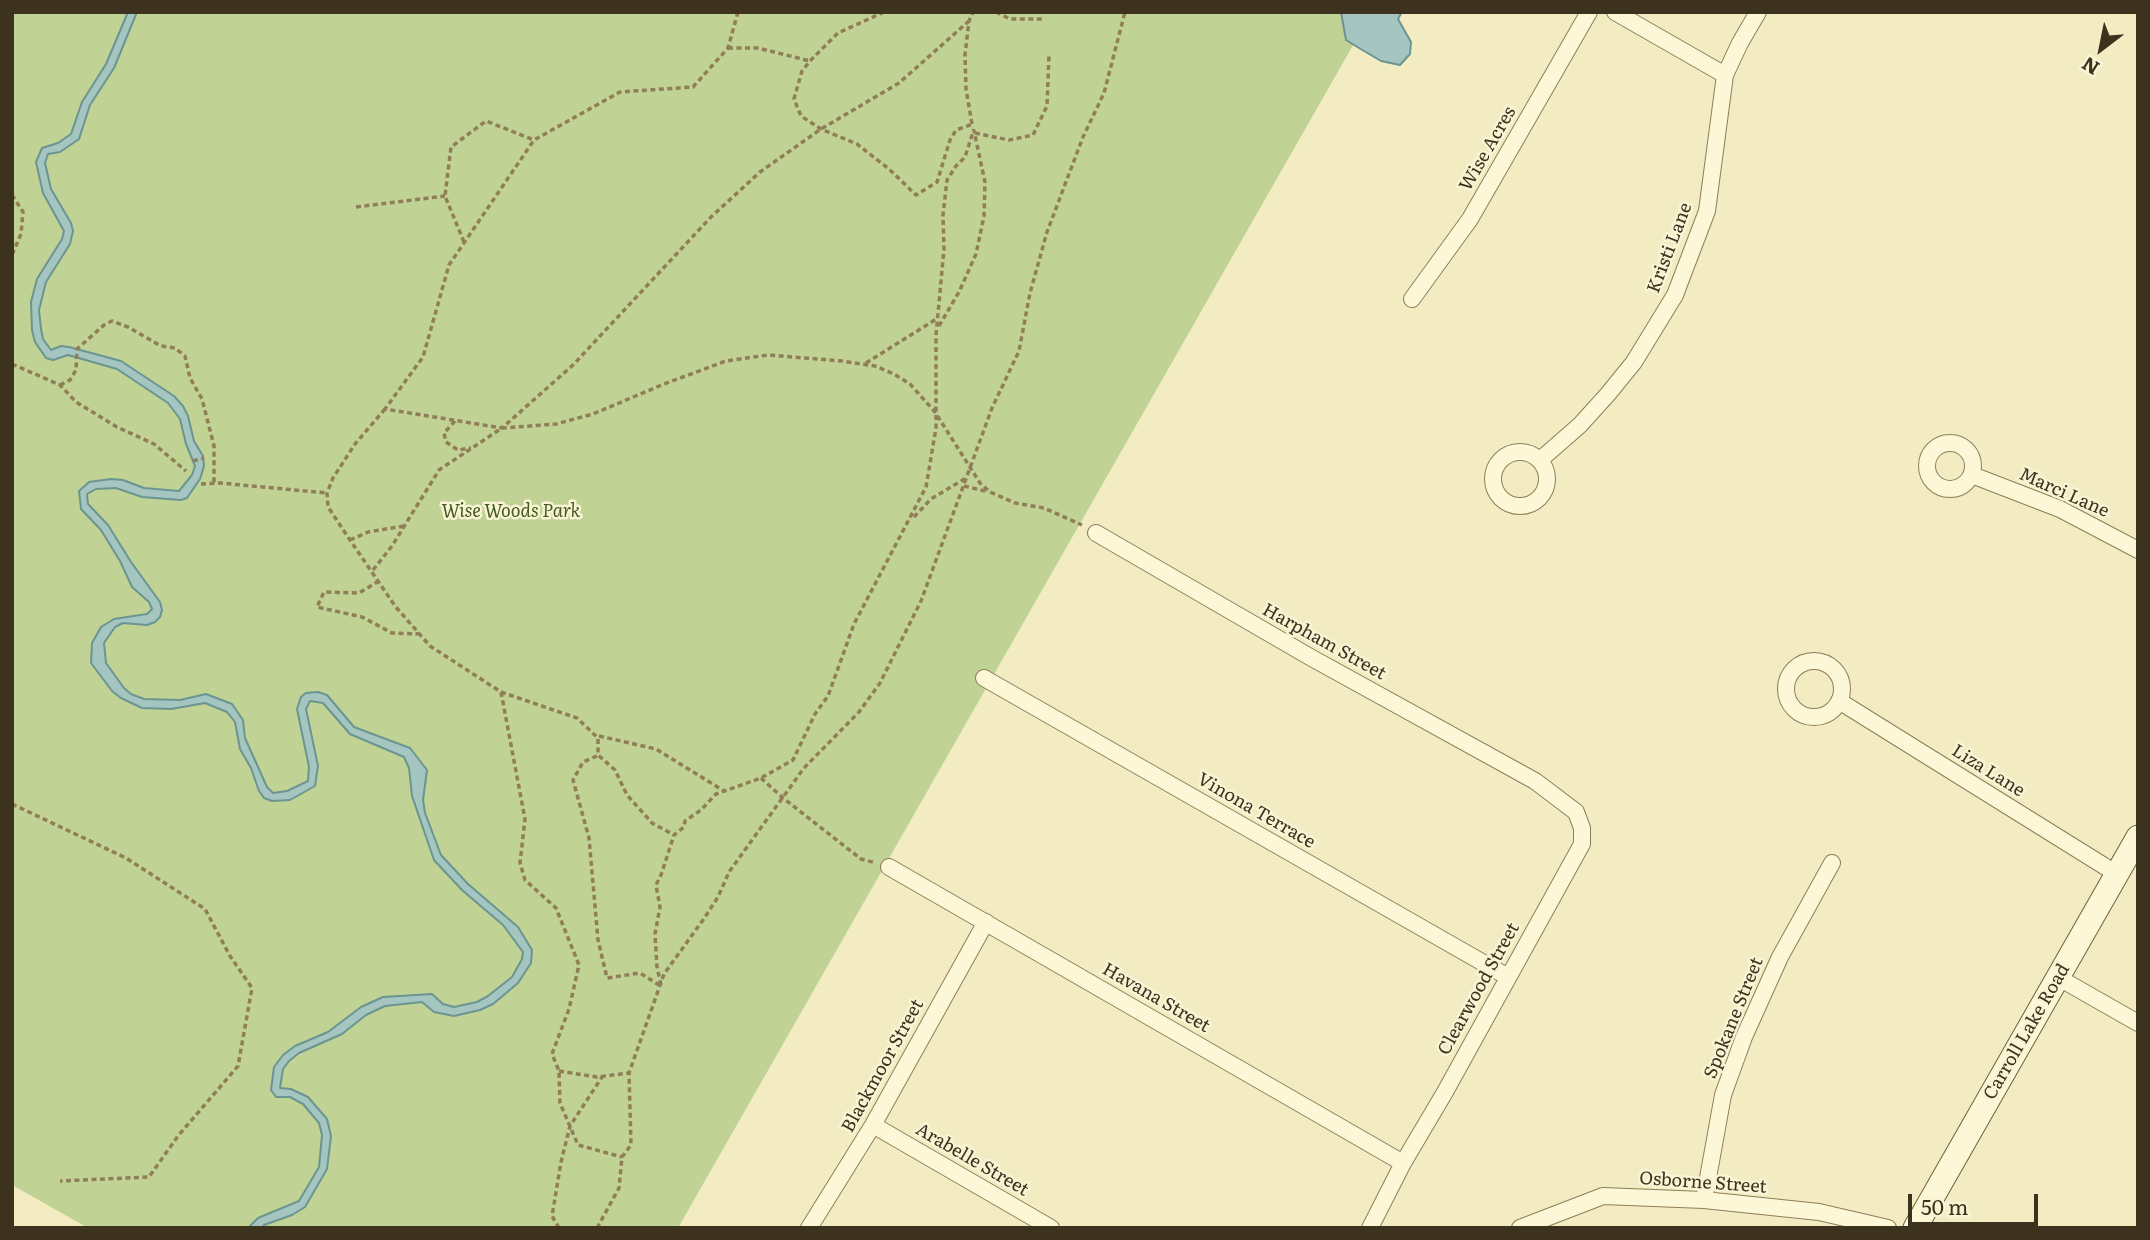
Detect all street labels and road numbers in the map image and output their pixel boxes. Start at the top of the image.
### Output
street label: Wise Acres [1455,103,1521,195]
street label: Kristi Lane [1643,200,1697,296]
street label: Marci Lane [2016,464,2112,522]
street label: Harpham Street [1258,599,1390,685]
street label: Liza Lane [1948,740,2028,802]
street label: Vinona Terrace [1193,769,1319,853]
street label: Clearwood Street [1434,919,1524,1059]
street label: Spokane Street [1700,954,1768,1082]
street label: Havana Street [1098,958,1214,1038]
street label: Carroll Lake Road [1979,960,2075,1104]
street label: Blackmoor Street [837,996,929,1136]
street label: Arabelle Street [912,1119,1032,1201]
street label: Osborne Street [1639,1168,1767,1198]

